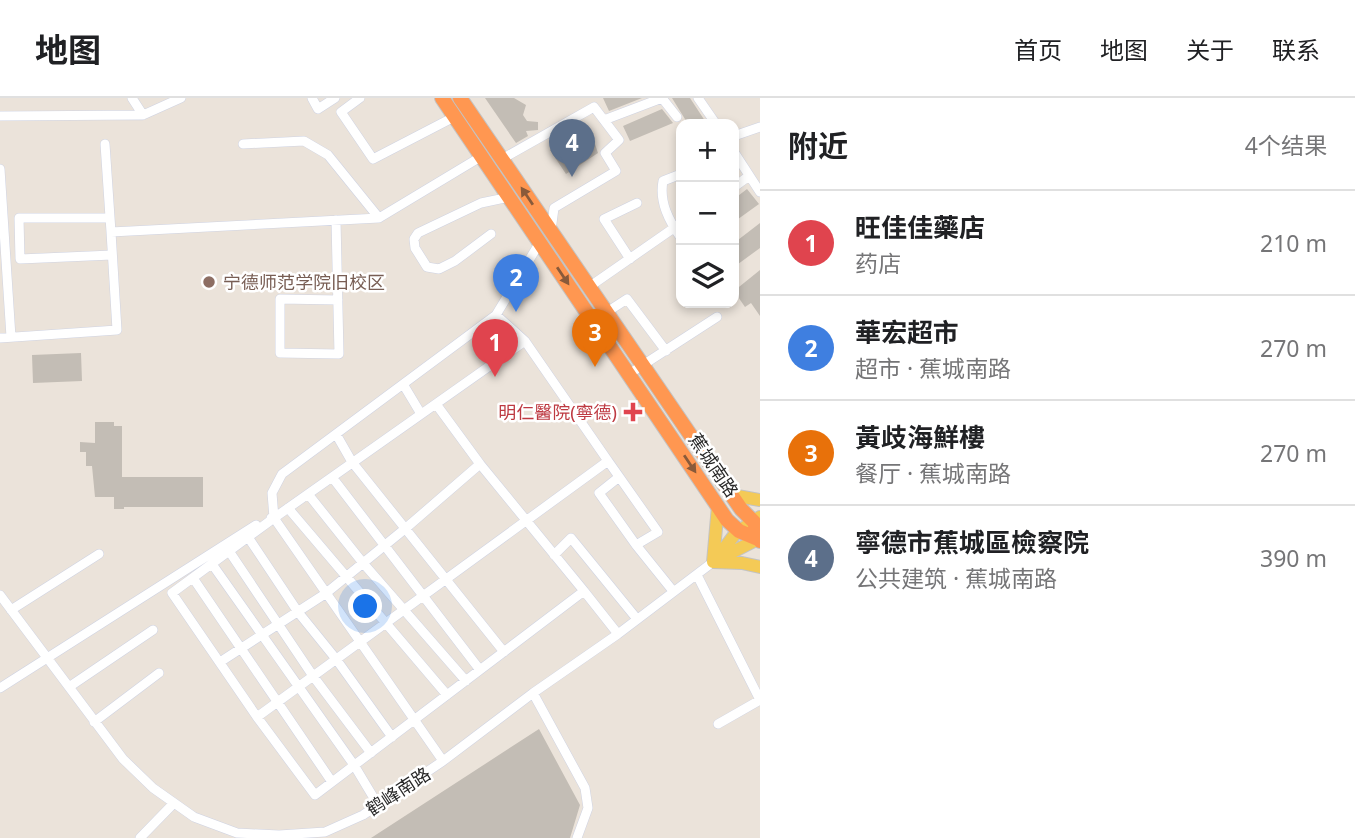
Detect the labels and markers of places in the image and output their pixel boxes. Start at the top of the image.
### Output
pin: 4 [549,119,595,177]
pin: 2 [493,254,539,312]
place label: 宁德师范学院旧校区 [223,270,385,294]
marker: 宁德师范学院旧校区 [201,274,217,290]
pin: 3 [572,309,618,367]
pin: 1 [472,319,518,377]
place label: 明仁醫院(寧德) [498,400,617,424]
marker: 明仁醫院(寧德) [623,402,643,422]

